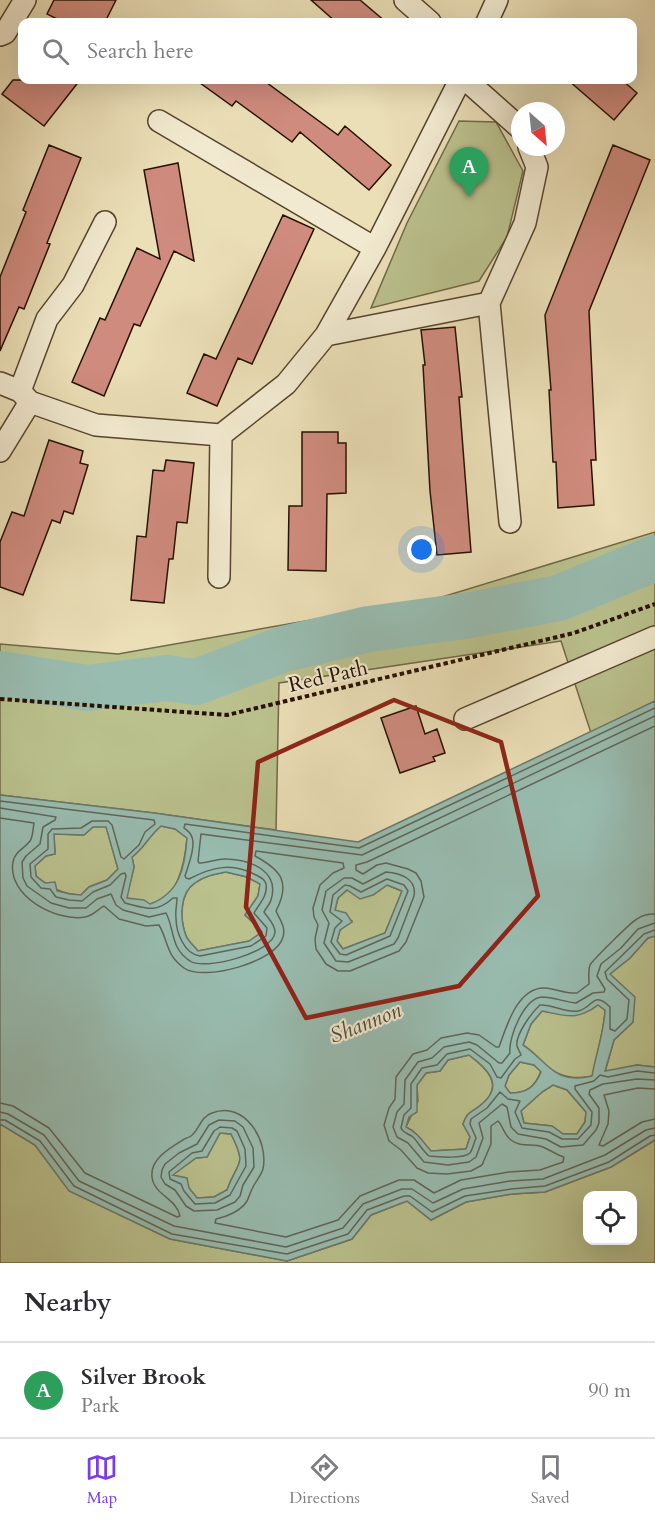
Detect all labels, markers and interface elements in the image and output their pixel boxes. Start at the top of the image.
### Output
search box [18,18,637,84]
icon: search [39,35,72,68]
text: Search here [87,36,194,66]
north arrow [511,102,565,156]
pin: A [450,148,488,197]
your location [407,535,436,564]
street label: Red Path [286,653,371,700]
water label: Shannon [325,995,406,1051]
map controls [583,1191,637,1245]
button: locate [583,1191,637,1245]
text: Nearby [24,1285,112,1320]
text: Silver Brook [81,1362,206,1392]
text: A [36,1377,51,1404]
text: 90 m [588,1377,631,1404]
text: Park [81,1392,119,1419]
tab: Map [85,1451,118,1509]
tab: Directions [289,1451,360,1509]
tab: Saved [531,1451,570,1509]

